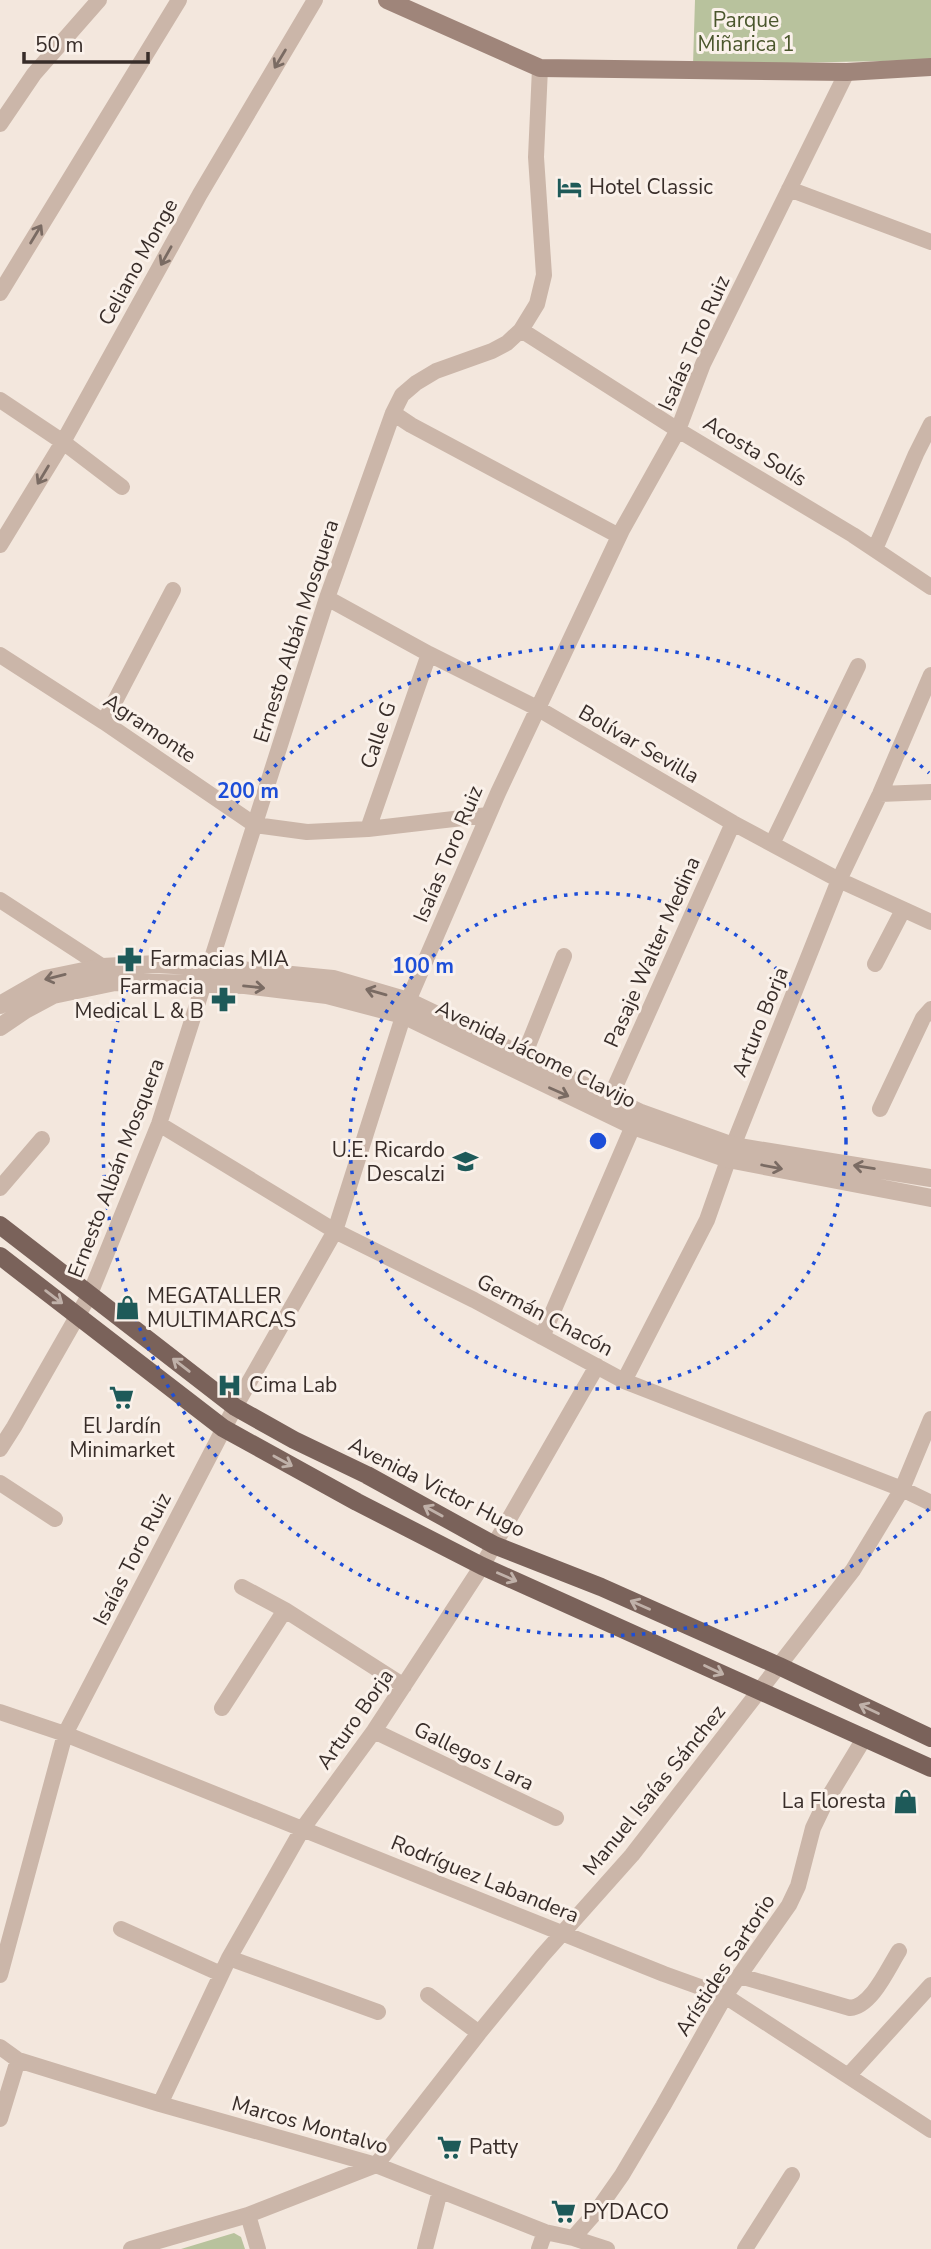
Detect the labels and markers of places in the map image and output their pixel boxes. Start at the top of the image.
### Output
hotel icon: Hotel Classic [555,173,583,201]
place label: Hotel Classic [589,173,713,201]
pharmacy icon: Farmacias MIA [116,945,144,973]
place label: Farmacias MIA [150,945,289,973]
place label: Farmacia Medical L & B [74,973,204,1025]
pharmacy icon: Farmacia Medical L & B [210,985,238,1013]
centre of rings [586,1129,610,1153]
place label: U.E. Ricardo Descalzi [332,1136,445,1188]
school or university icon: U.E. Ricardo Descalzi [451,1148,479,1176]
place label: MEGATALLER MULTIMARCAS [147,1282,296,1334]
shop icon: MEGATALLER MULTIMARCAS [113,1294,141,1322]
hospital icon: Cima Lab [215,1371,243,1399]
place label: Cima Lab [249,1371,337,1399]
supermarket icon: El Jardín Minimarket [108,1383,136,1411]
place label: El Jardín Minimarket [70,1412,175,1464]
place label: La Floresta [782,1787,886,1815]
shop icon: La Floresta [892,1787,920,1815]
supermarket icon: Patty [435,2133,463,2161]
place label: Patty [469,2133,518,2161]
supermarket icon: PYDACO [549,2198,577,2226]
place label: PYDACO [583,2198,669,2226]

